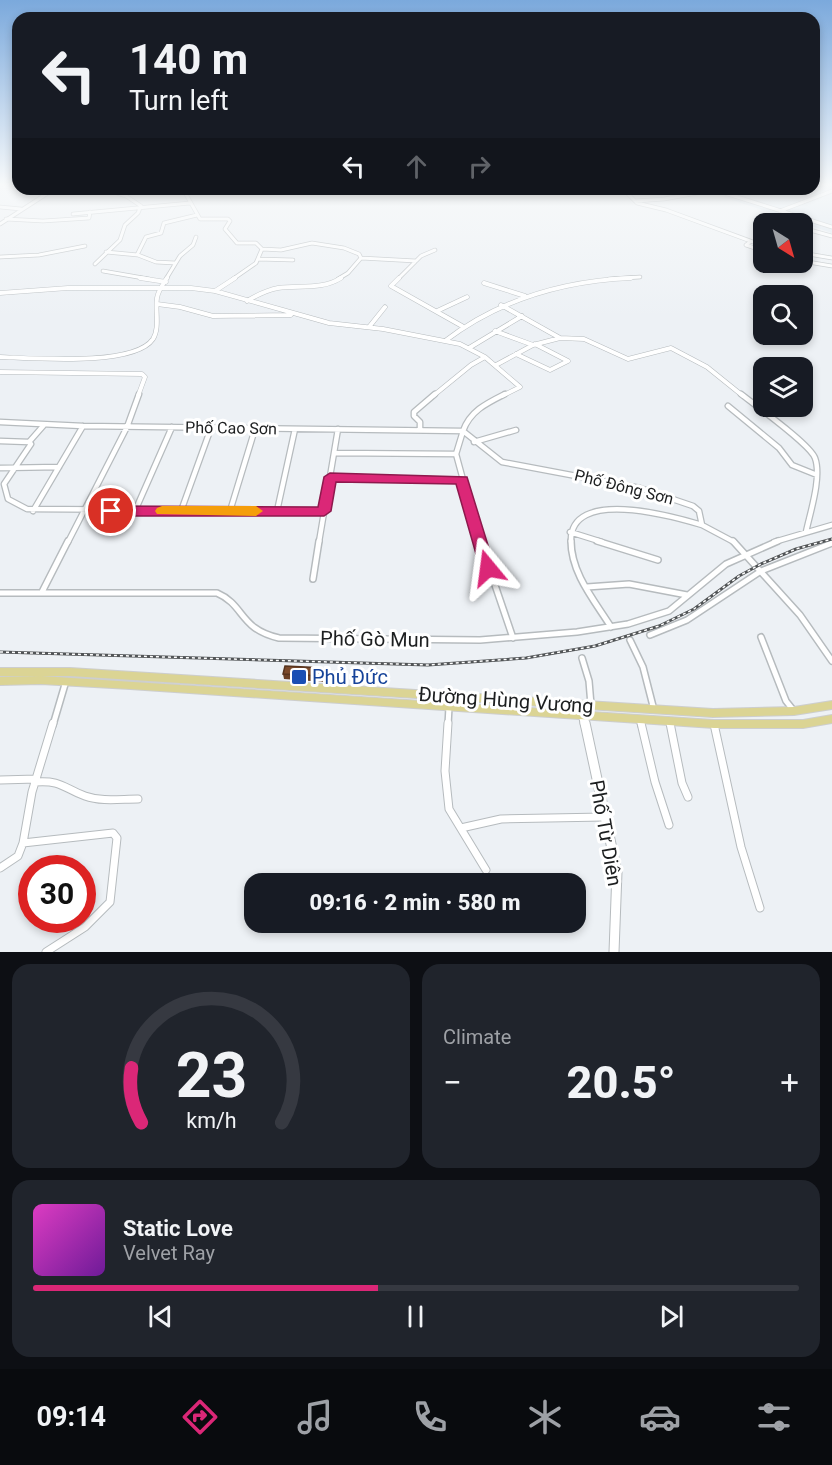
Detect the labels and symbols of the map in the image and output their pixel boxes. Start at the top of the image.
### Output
north arrow [753,213,813,273]
street label: Phố Cao Sơn [185,418,277,438]
street label: Phố Đông Sơn [573,466,675,508]
pin [85,485,136,536]
position arrow [456,536,520,600]
street label: Phố Gò Mun [320,626,430,652]
place label: Phủ Đức [312,665,388,689]
marker: Phủ Đức [290,668,308,686]
street label: Đường Hùng Vương [418,682,594,718]
street label: Phố Từ Diên [585,778,627,888]
speed limit sign: 30 [18,855,96,933]

